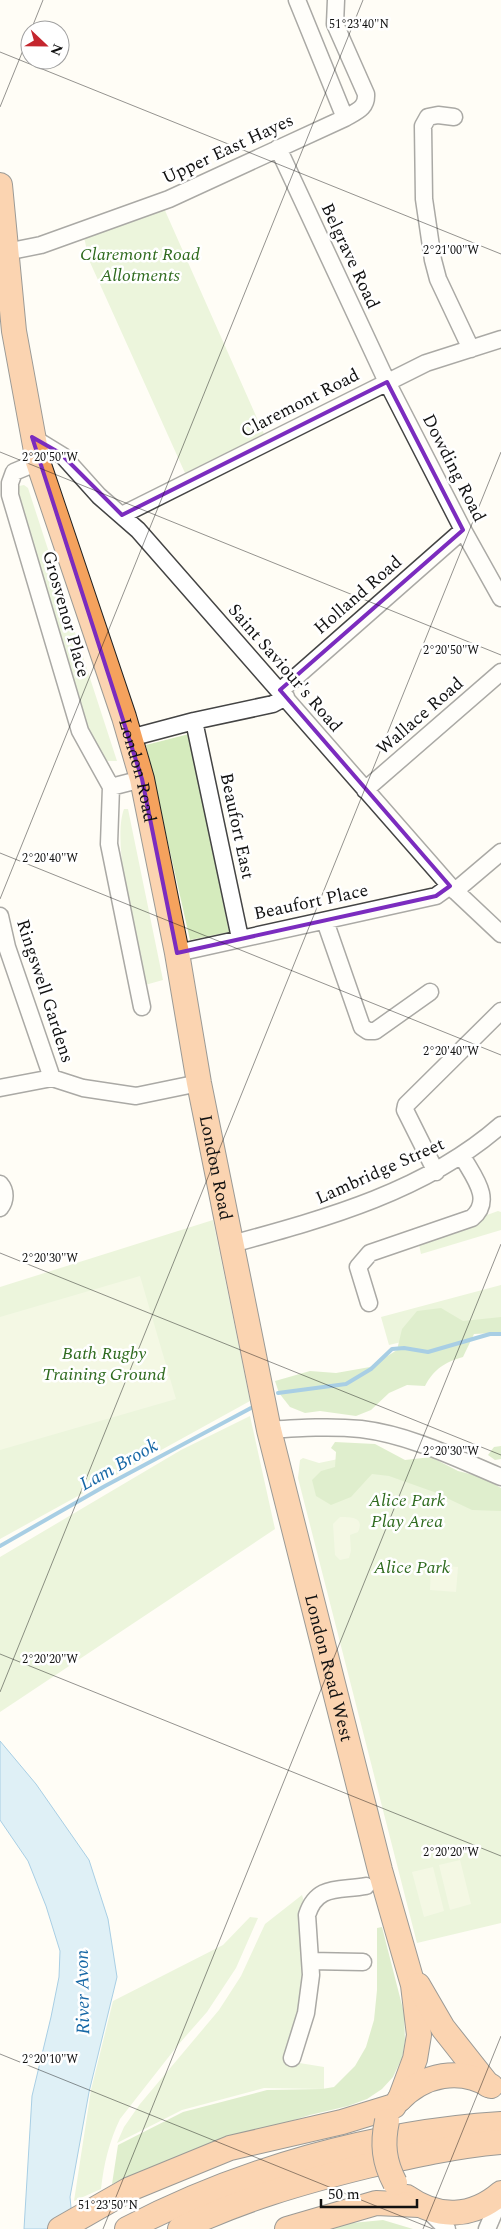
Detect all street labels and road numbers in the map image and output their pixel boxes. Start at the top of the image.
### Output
street label: Upper East Hayes [158,107,298,191]
street label: Belgrave Road [314,199,386,313]
street label: Claremont Road [236,361,364,445]
street label: Dowding Road [415,409,493,527]
street label: Grosvenor Place [35,548,97,680]
street label: Holland Road [308,549,408,641]
street label: Saint Saviour's Road [221,598,349,738]
street label: Wallace Road [370,670,470,762]
street label: London Road [111,715,164,825]
street label: Beaufort East [213,770,261,882]
street label: Beaufort Place [251,877,371,927]
street label: Ringswell Gardens [9,916,81,1066]
street label: London Road [192,1112,240,1223]
street label: Lambridge Street [311,1131,449,1211]
street label: London Road West [297,1591,361,1744]

